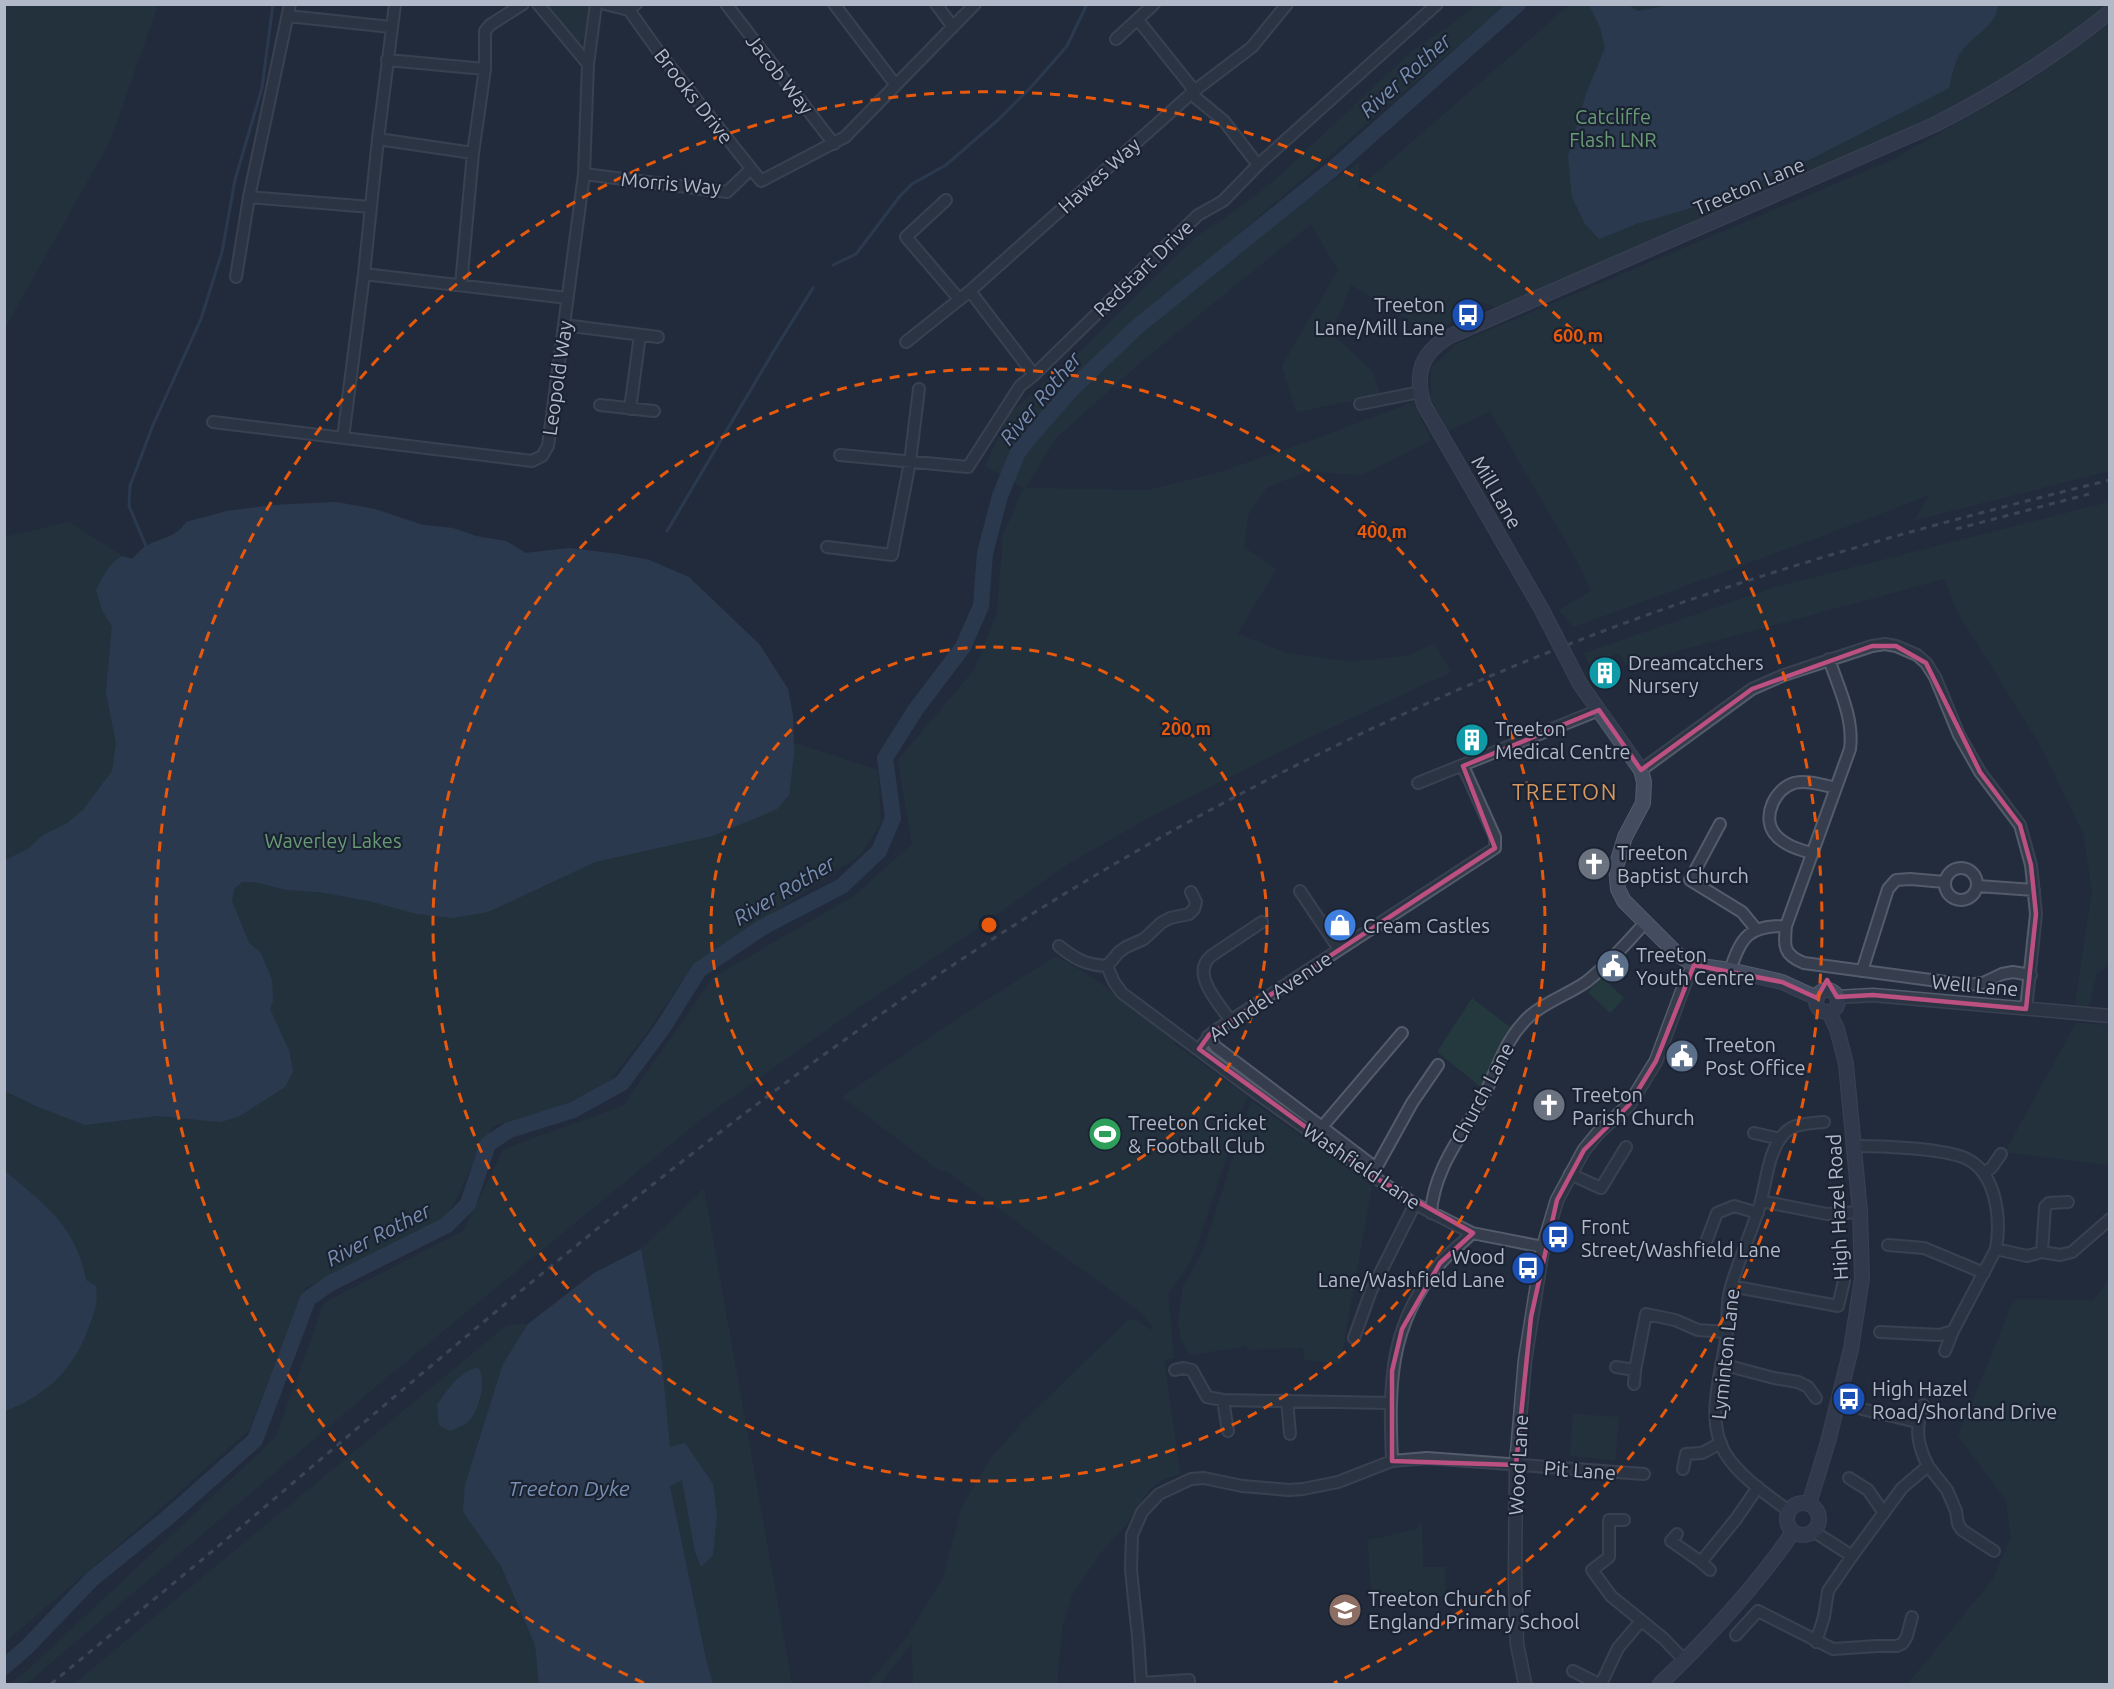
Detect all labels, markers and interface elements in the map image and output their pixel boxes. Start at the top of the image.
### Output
water label: River Rother [1355,27,1456,122]
street label: Jacob Way [742,29,819,119]
street label: Brooks Drive [650,44,738,148]
park label: Catcliffe Flash LNR [1569,105,1657,151]
street label: Hawes Way [1053,132,1145,218]
street label: Treeton Lane [1690,152,1808,220]
street label: Morris Way [620,167,722,199]
street label: Redstart Drive [1089,215,1197,321]
place label: Treeton Lane/Mill Lane [1314,293,1445,339]
bus stop icon: Treeton Lane/Mill Lane [1450,297,1486,333]
street label: Leopold Way [538,319,576,437]
text: 600 m [1553,325,1603,345]
water label: River Rother [994,346,1086,449]
street label: Mill Lane [1467,452,1527,532]
text: 400 m [1357,521,1407,541]
place label: Dreamcatchers Nursery [1628,651,1764,697]
building icon: Dreamcatchers Nursery [1587,655,1623,691]
place label: Treeton Medical Centre [1495,717,1630,763]
text: 200 m [1161,718,1211,738]
building icon: Treeton Medical Centre [1454,722,1490,758]
district label: TREETON [1512,779,1618,804]
park label: Waverley Lakes [264,829,402,852]
place label: Treeton Baptist Church [1617,841,1749,887]
church icon: Treeton Baptist Church [1576,846,1612,882]
water label: River Rother [729,850,840,930]
shop icon: Cream Castles [1322,907,1358,943]
place label: Cream Castles [1363,914,1490,937]
centre of rings [979,915,999,935]
place label: Treeton Youth Centre [1636,943,1755,989]
street label: Arundel Avenue [1204,946,1336,1046]
public building icon: Treeton Youth Centre [1595,948,1631,984]
street label: Well Lane [1931,970,2019,1000]
place label: Treeton Post Office [1705,1033,1805,1079]
public building icon: Treeton Post Office [1664,1038,1700,1074]
street label: Church Lane [1446,1039,1518,1147]
place label: Treeton Parish Church [1572,1083,1695,1129]
church icon: Treeton Parish Church [1531,1087,1567,1123]
place label: Treeton Cricket & Football Club [1128,1111,1266,1157]
sports icon: Treeton Cricket & Football Club [1087,1116,1123,1152]
street label: Washfield Lane [1299,1118,1425,1214]
street label: High Hazel Road [1822,1133,1852,1281]
water label: River Rother [322,1197,435,1271]
place label: Front Street/Washfield Lane [1581,1215,1781,1261]
bus stop icon: Front Street/Washfield Lane [1540,1219,1576,1255]
place label: Wood Lane/Washfield Lane [1318,1245,1505,1291]
bus stop icon: Wood Lane/Washfield Lane [1510,1250,1546,1286]
street label: Lyminton Lane [1707,1287,1743,1421]
place label: High Hazel Road/Shorland Drive [1872,1377,2057,1423]
bus stop icon: High Hazel Road/Shorland Drive [1831,1381,1867,1417]
street label: Wood Lane [1504,1414,1532,1516]
street label: Pit Lane [1543,1456,1617,1484]
water label: Treeton Dyke [508,1476,630,1500]
place label: Treeton Church of England Primary School [1368,1587,1579,1633]
school or university icon: Treeton Church of England Primary School [1327,1592,1363,1628]

